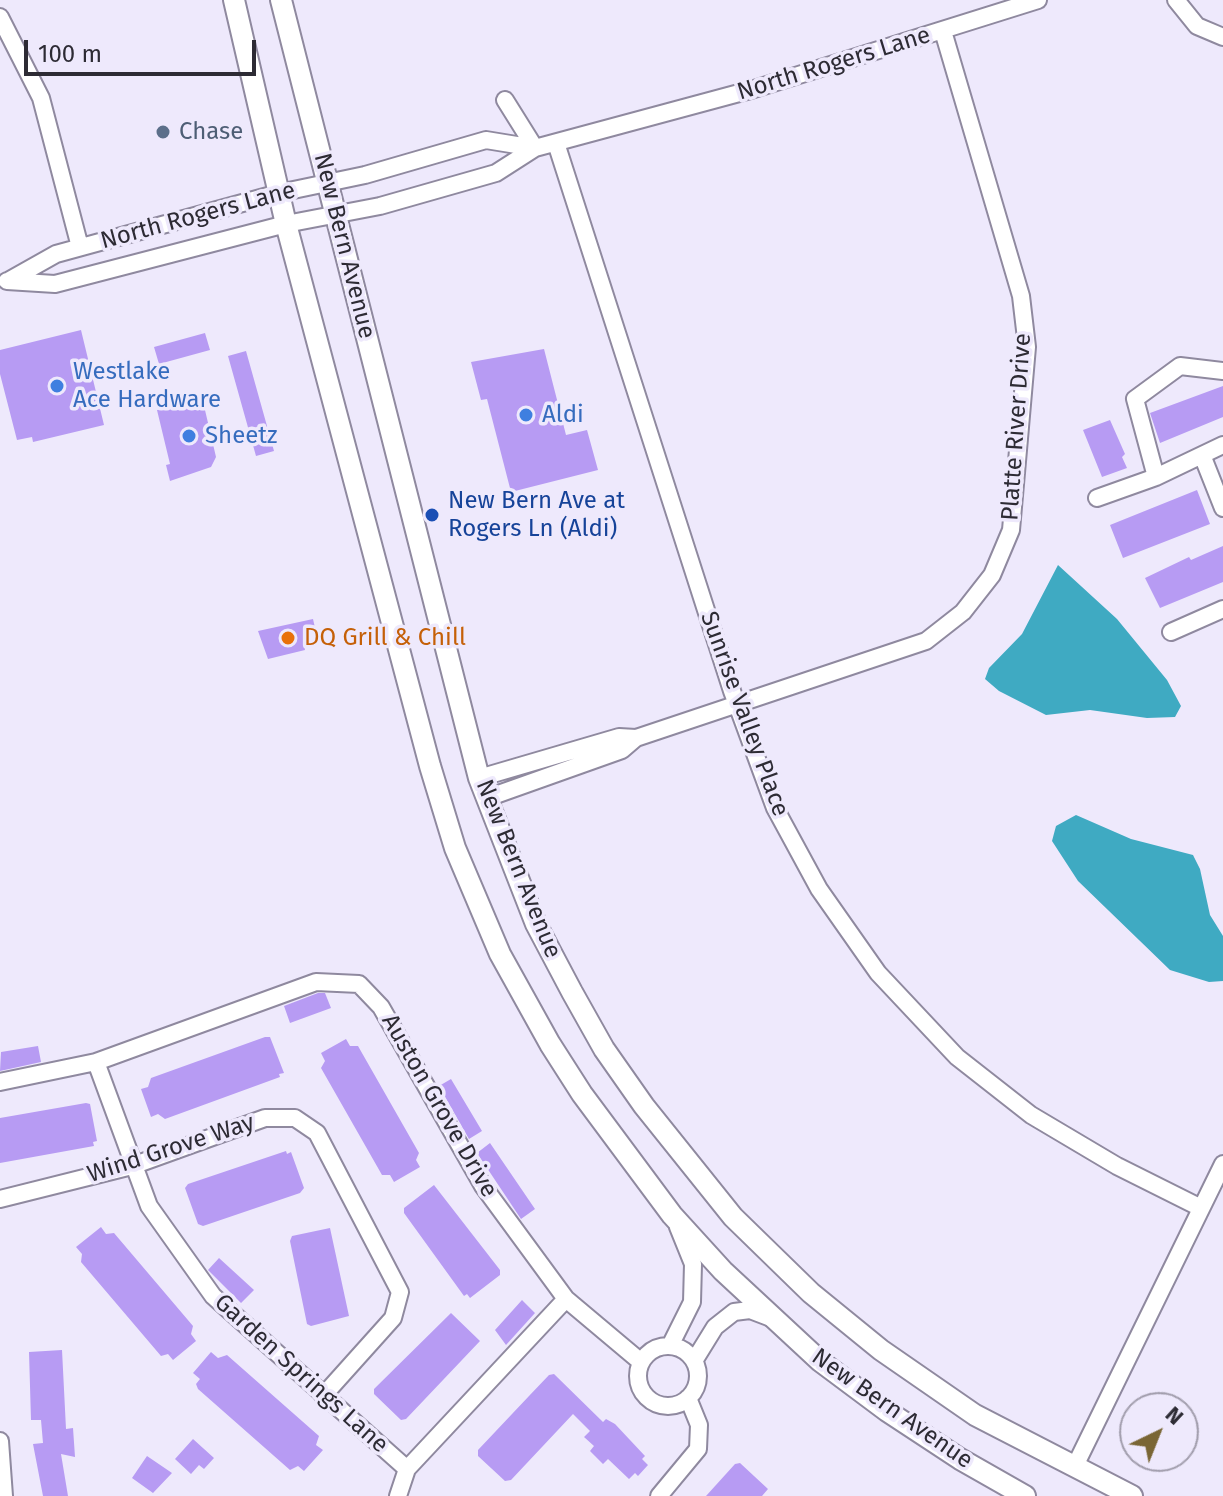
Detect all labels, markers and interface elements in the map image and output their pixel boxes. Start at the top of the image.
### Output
street label: North Rogers Lane [734,21,934,107]
scale bar [28,24,260,74]
text: 100 m [38,40,102,68]
place label: Chase [179,118,243,146]
marker: Chase [154,123,172,141]
street label: New Bern Avenue [307,150,381,342]
street label: North Rogers Lane [97,176,299,256]
street label: Platte River Drive [996,332,1038,522]
place label: Westlake Ace Hardware [73,358,221,414]
marker: Westlake Ace Hardware [48,377,66,395]
place label: Aldi [542,401,584,429]
marker: Aldi [517,406,535,424]
place label: Sheetz [205,422,277,450]
marker: Sheetz [180,427,198,445]
place label: New Bern Ave at Rogers Ln (Aldi) [448,487,625,543]
marker: New Bern Ave at Rogers Ln (Aldi) [423,506,441,524]
street label: Sunrise Valley Place [694,608,794,820]
place label: DQ Grill & Chill [304,624,466,652]
marker: DQ Grill & Chill [279,629,297,647]
street label: New Bern Avenue [469,775,567,963]
street label: Auston Grove Drive [375,1009,503,1203]
street label: Wind Grove Way [84,1108,258,1190]
street label: Garden Springs Lane [208,1288,394,1460]
street label: New Bern Avenue [806,1343,978,1475]
north arrow [1119,1392,1199,1472]
text: N [1160,1401,1189,1430]

